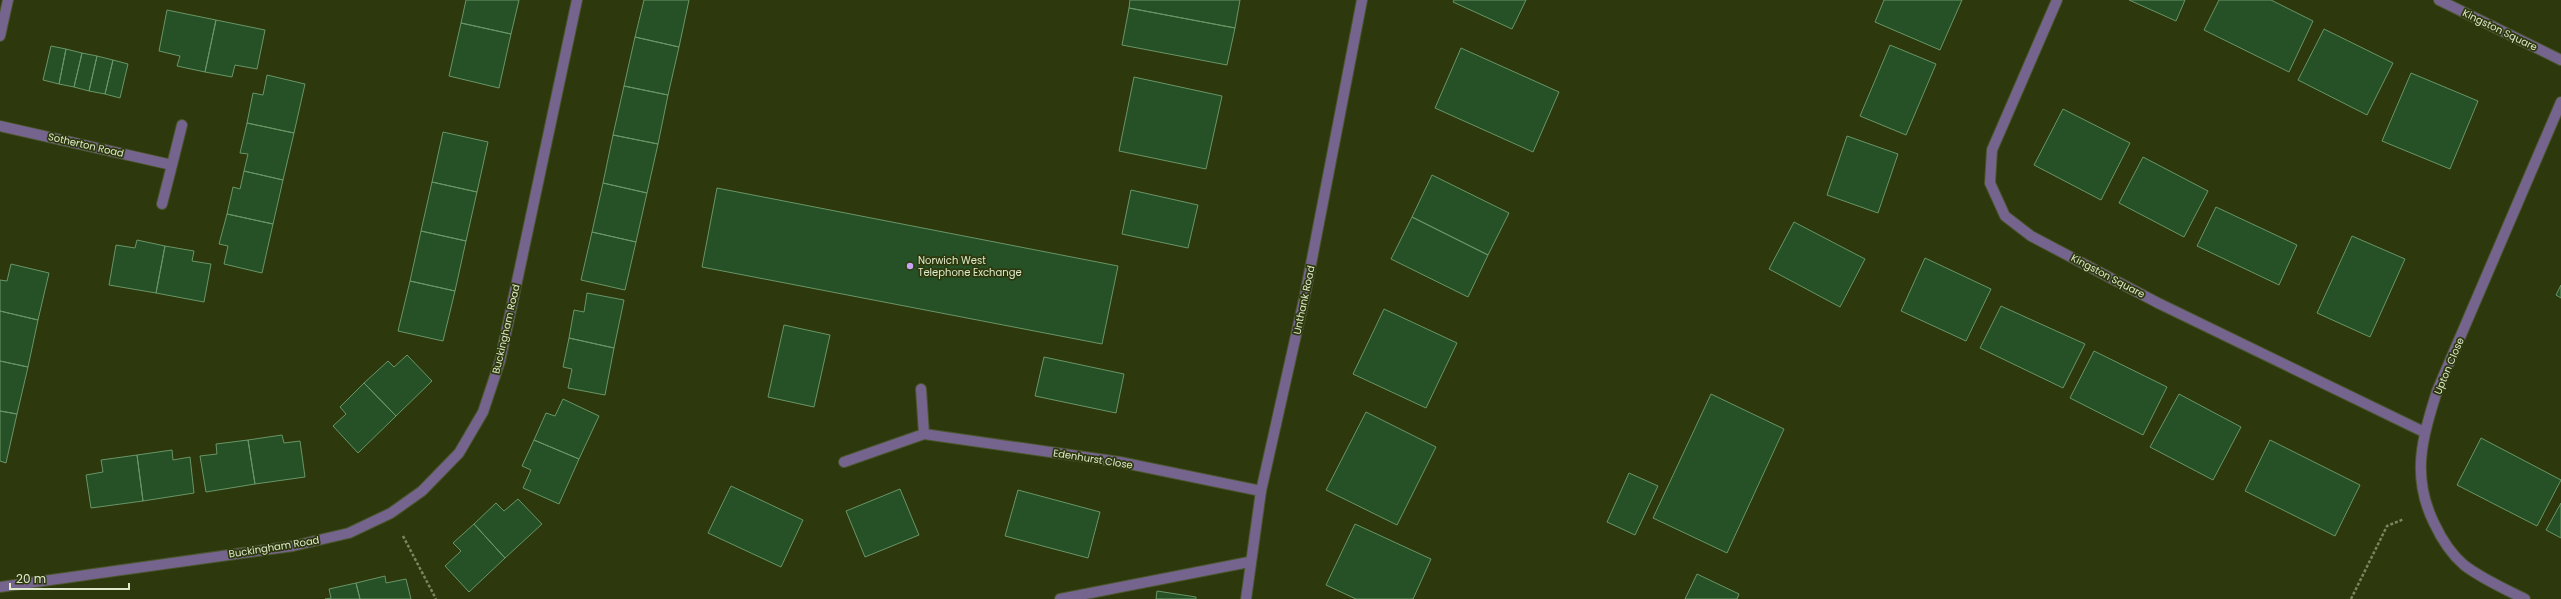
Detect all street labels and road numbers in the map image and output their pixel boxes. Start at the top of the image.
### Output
street label: Kingston Square [2460,5,2540,55]
street label: Sotherton Road [47,129,125,161]
street label: Kingston Square [2068,250,2148,302]
street label: Unthank Road [1289,264,1319,336]
street label: Buckingham Road [488,283,524,375]
street label: Upton Close [2430,335,2468,397]
street label: Edenhurst Close [1052,445,1134,473]
street label: Buckingham Road [228,532,320,562]

